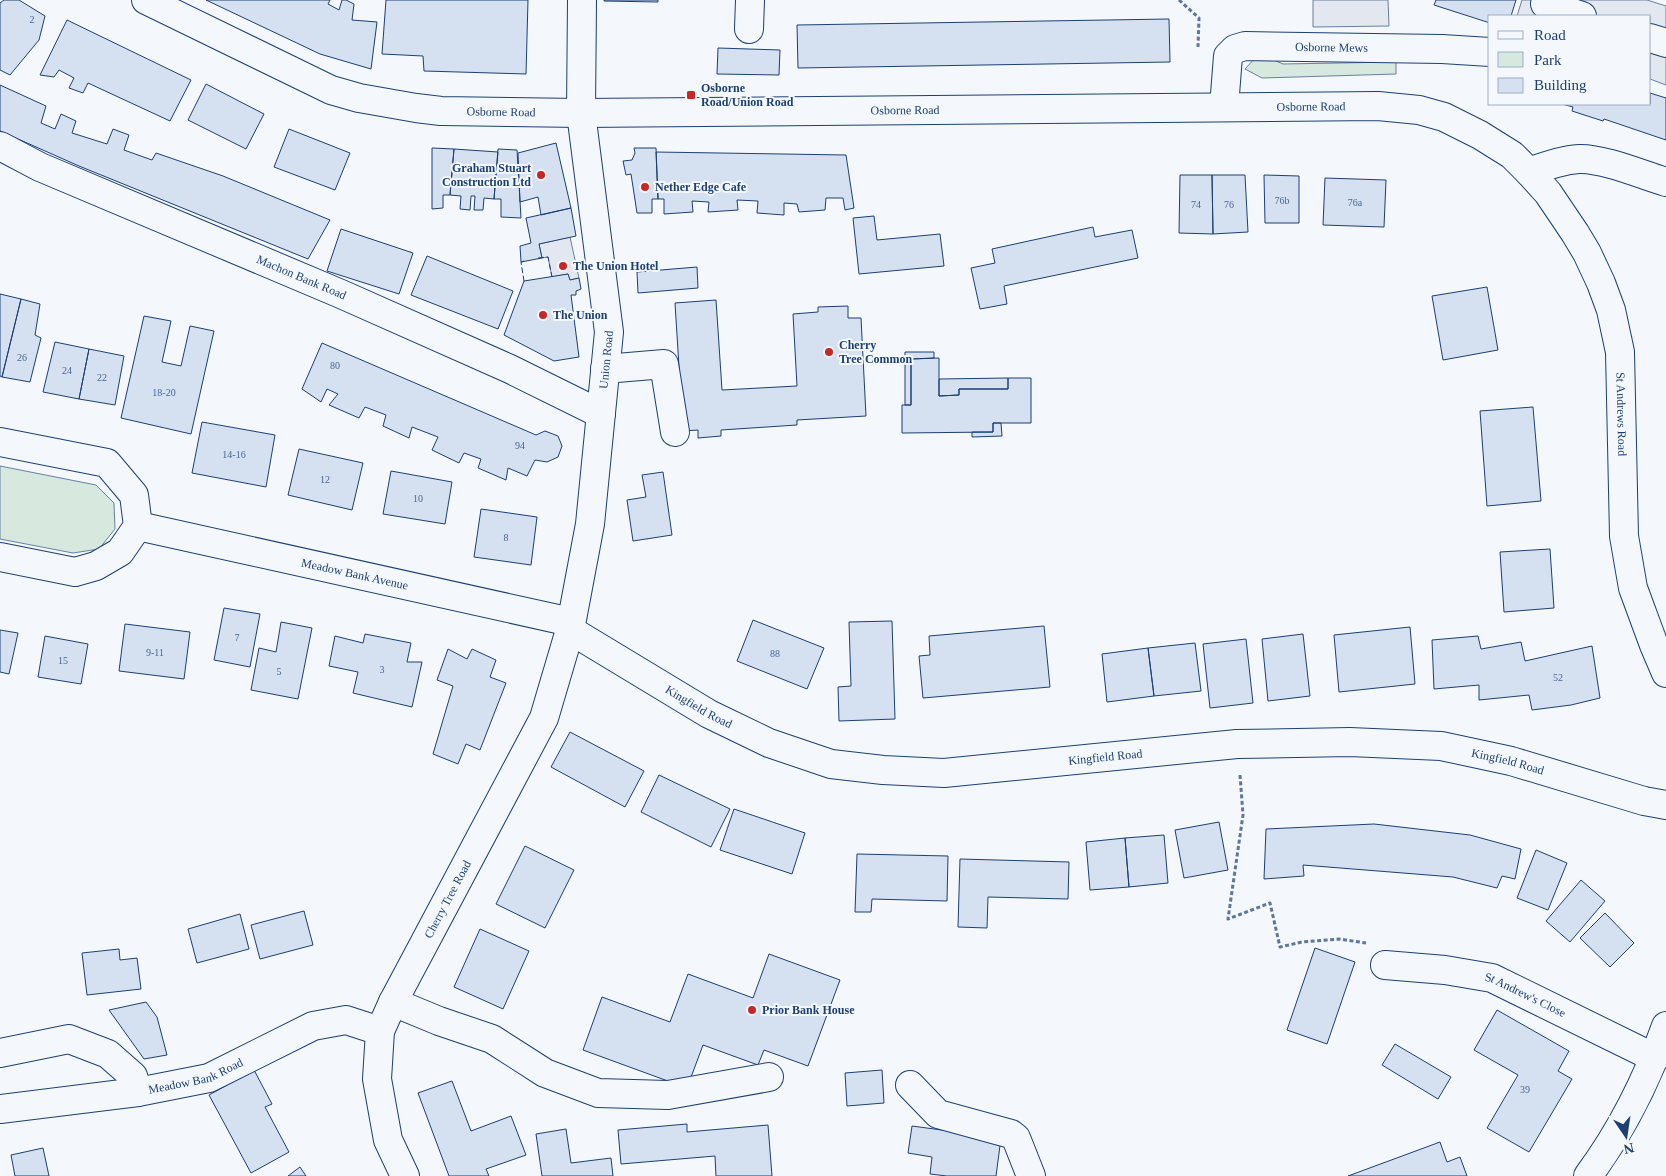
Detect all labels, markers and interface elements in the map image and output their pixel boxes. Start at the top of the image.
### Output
house number: 2 [30,14,35,25]
legend [1488,15,1651,105]
text: Road [1534,27,1566,43]
street label: Osborne Mews [1295,40,1368,55]
text: Park [1534,52,1562,68]
text: Building [1534,77,1587,93]
place label: Osborne Road/Union Road [701,81,794,109]
marker: Osborne Road/Union Road [685,89,697,101]
street label: Osborne Road [1276,99,1346,114]
street label: Osborne Road [871,103,940,117]
street label: Osborne Road [466,104,536,119]
place label: Graham Stuart Construction Ltd [442,161,531,189]
marker: Graham Stuart Construction Ltd [535,169,547,181]
place label: Nether Edge Cafe [655,180,747,194]
marker: Nether Edge Cafe [639,181,651,193]
house number: 76b [1275,195,1290,206]
house number: 76a [1348,197,1363,208]
house number: 74 [1191,199,1201,210]
house number: 76 [1224,199,1234,210]
street label: Machon Bank Road [255,252,349,302]
place label: The Union Hotel [573,259,659,273]
marker: The Union Hotel [557,260,569,272]
place label: The Union [553,308,608,322]
marker: The Union [537,309,549,321]
street label: Union Road [596,330,616,389]
place label: Cherry Tree Common [839,338,913,366]
marker: Cherry Tree Common [823,346,835,358]
house number: 26 [17,352,27,363]
house number: 80 [330,360,340,371]
house number: 24 [62,365,72,376]
house number: 22 [97,372,107,383]
street label: St Andrews Road [1613,372,1629,456]
house number: 18-20 [152,387,176,398]
house number: 94 [515,440,525,451]
house number: 14-16 [222,449,246,460]
house number: 12 [320,474,330,485]
house number: 10 [413,493,423,504]
house number: 8 [504,532,509,543]
street label: Meadow Bank Avenue [300,555,410,593]
house number: 7 [235,632,240,643]
house number: 9-11 [146,647,164,658]
house number: 88 [770,648,780,659]
house number: 15 [58,655,68,666]
house number: 3 [380,664,385,675]
house number: 5 [277,666,282,677]
house number: 52 [1553,672,1563,683]
street label: Kingfield Road [663,682,734,731]
street label: Kingfield Road [1068,746,1143,768]
street label: Kingfield Road [1470,746,1546,778]
street label: Cherry Tree Road [421,858,474,941]
street label: St Andrew's Close [1484,970,1568,1020]
place label: Prior Bank House [762,1003,855,1017]
marker: Prior Bank House [746,1004,758,1016]
street label: Meadow Bank Road [147,1055,245,1097]
house number: 39 [1520,1084,1530,1095]
north arrow [1601,1111,1651,1161]
text: N [1622,1140,1635,1157]

